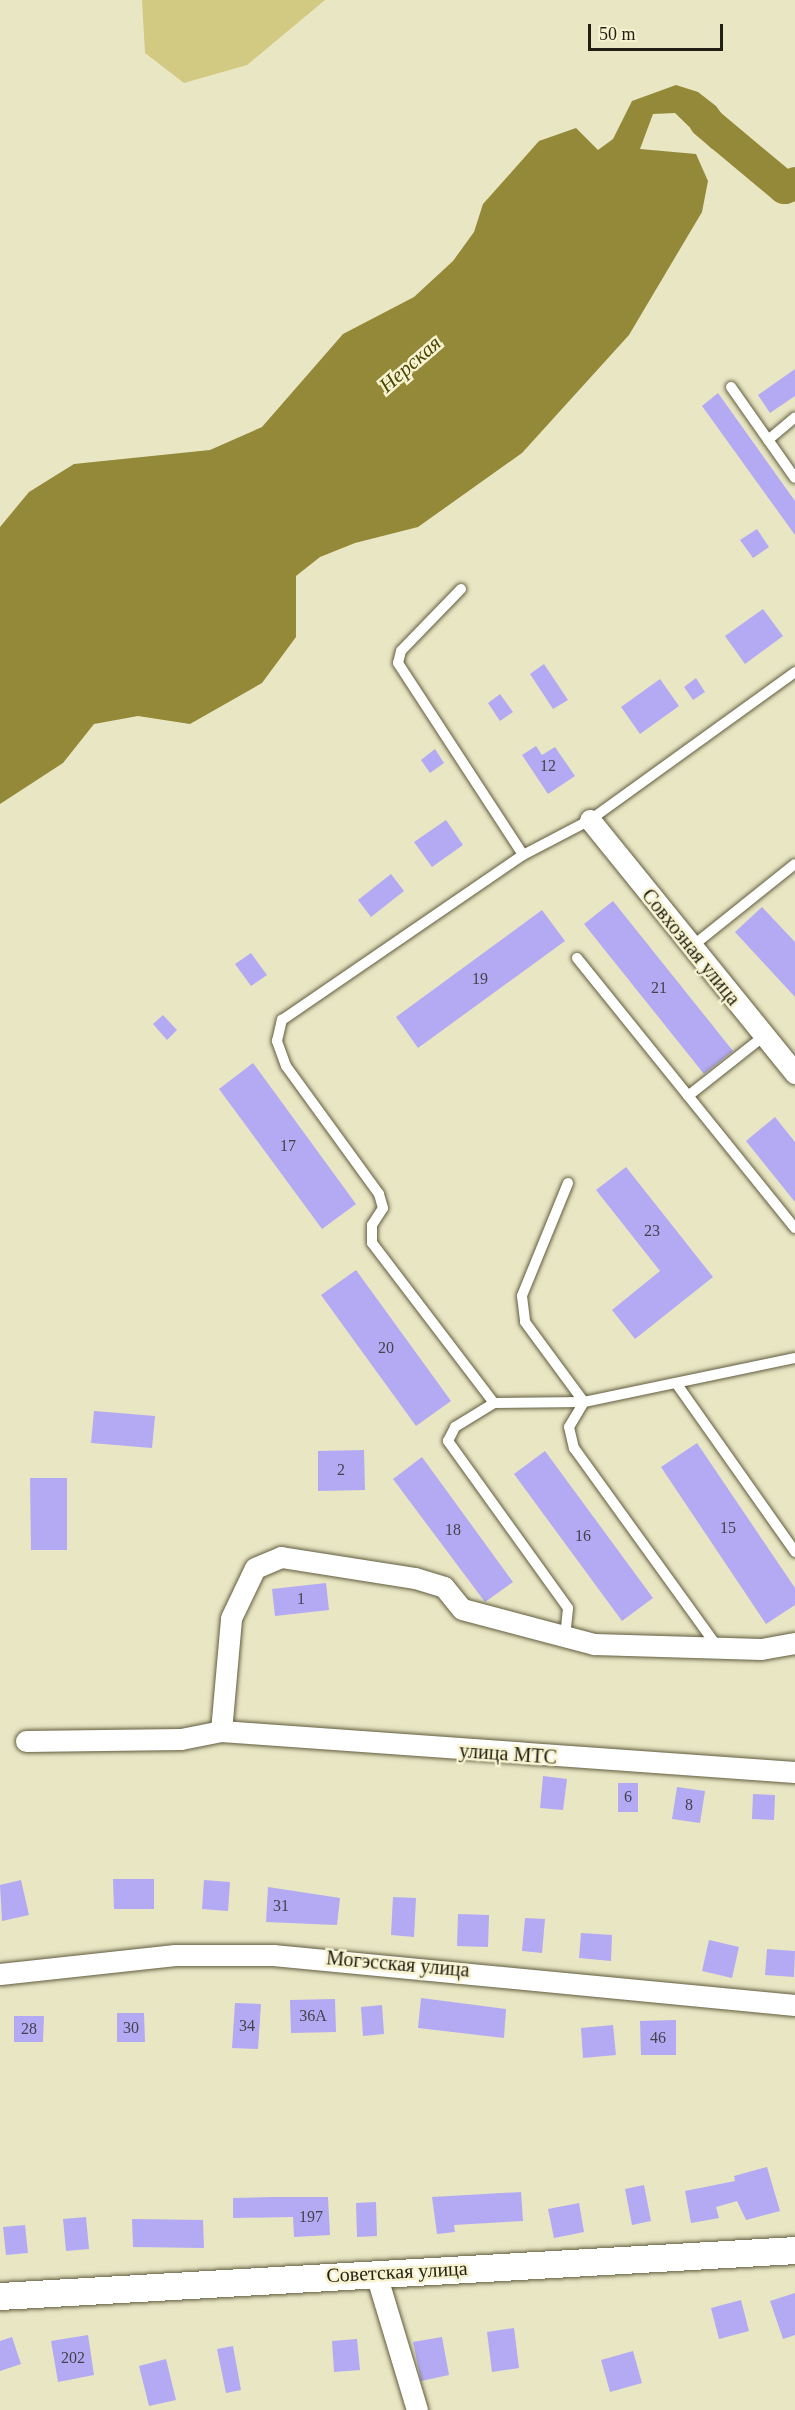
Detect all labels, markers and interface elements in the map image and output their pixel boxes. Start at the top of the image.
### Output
scale bar [591,12,726,50]
text: 50 m [599,24,636,44]
water label: Нерская [374,330,446,398]
house number: 12 [540,756,556,776]
street label: Совхозная улица [637,884,745,1010]
house number: 19 [472,969,488,989]
house number: 21 [651,978,667,998]
house number: 17 [280,1136,296,1156]
house number: 23 [644,1221,660,1241]
house number: 20 [378,1338,394,1358]
house number: 2 [337,1460,345,1480]
house number: 15 [720,1518,736,1538]
house number: 18 [445,1520,461,1540]
house number: 16 [575,1526,591,1546]
house number: 1 [297,1589,305,1609]
street label: улица МТС [458,1739,558,1769]
house number: 6 [624,1787,632,1807]
house number: 8 [685,1795,693,1815]
house number: 31 [273,1896,289,1916]
street label: Могэсская улица [325,1946,471,1982]
house number: 36А [299,2006,327,2026]
house number: 34 [239,2016,255,2036]
house number: 30 [123,2018,139,2038]
house number: 28 [21,2019,37,2039]
house number: 46 [650,2028,666,2048]
house number: 197 [299,2207,323,2227]
street label: Советская улица [326,2256,468,2288]
house number: 202 [61,2348,85,2368]

